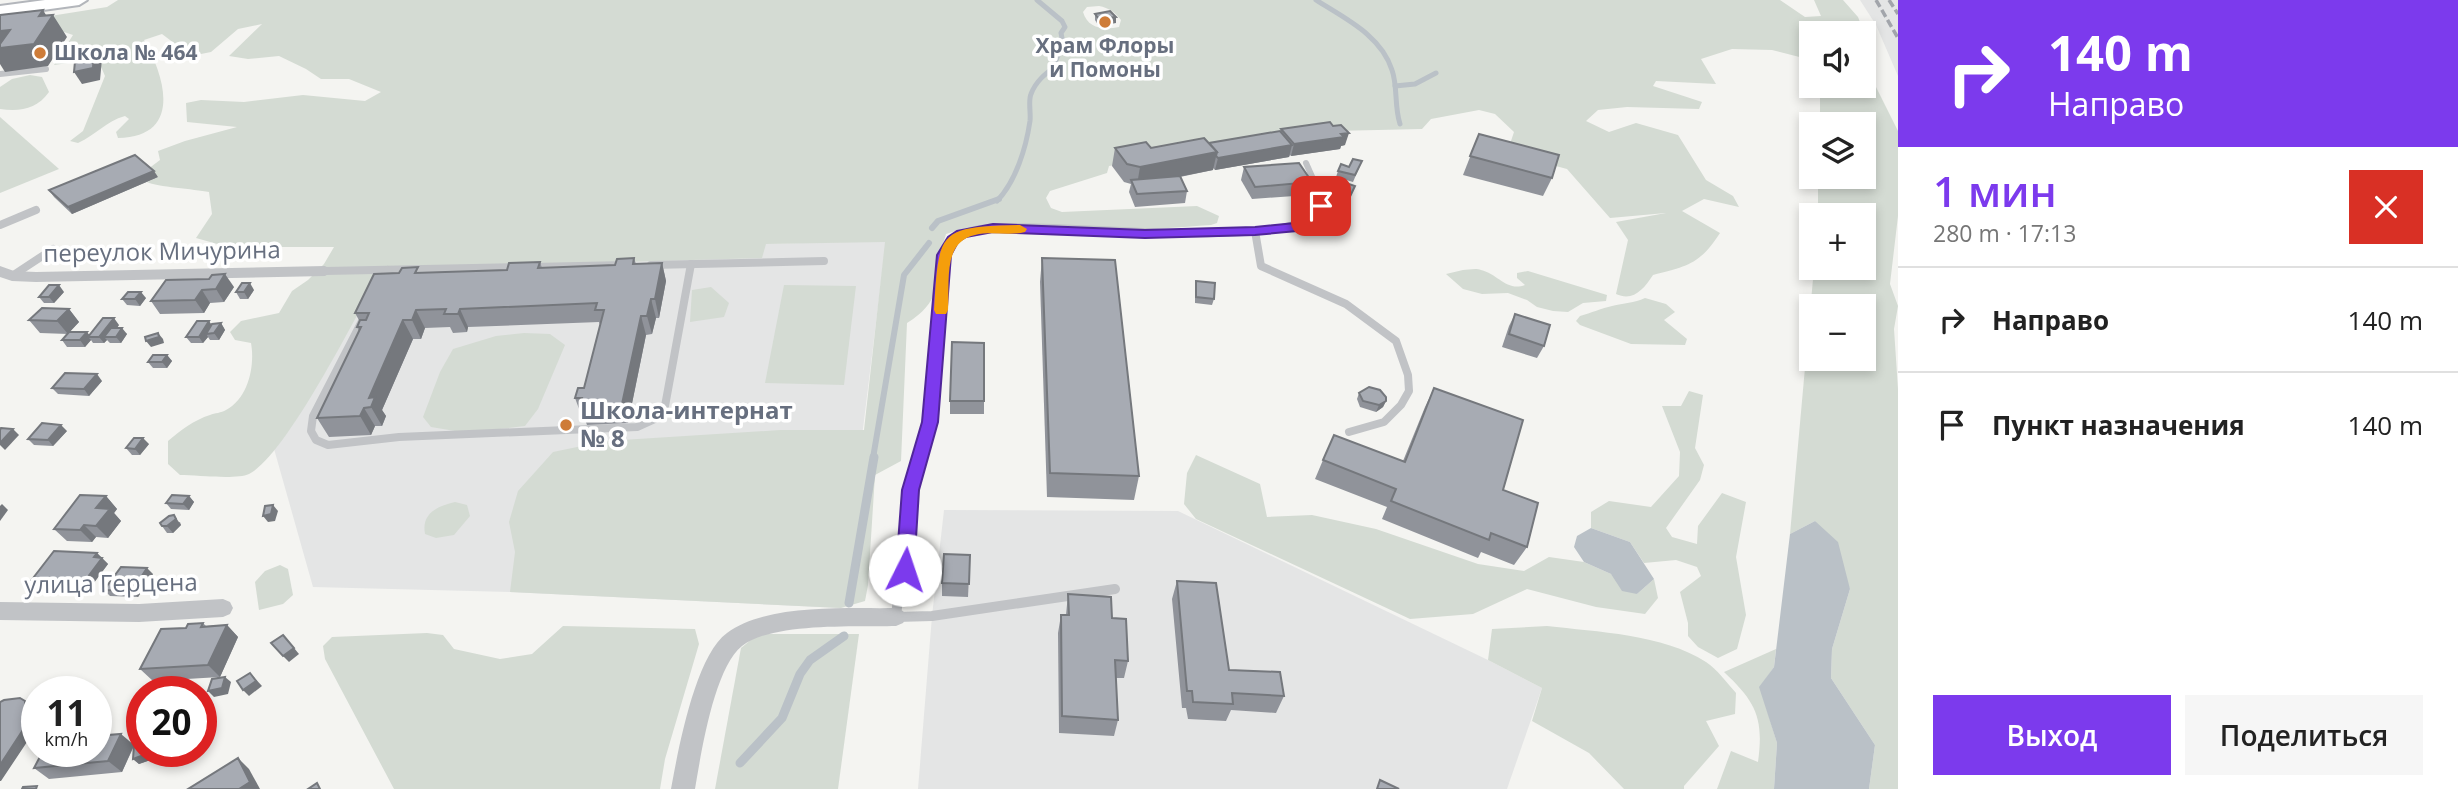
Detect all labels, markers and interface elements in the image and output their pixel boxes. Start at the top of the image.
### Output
marker: Храм Флоры и Помоны [1097,14,1113,30]
text: 140 m [2048,19,2193,85]
map controls [1799,21,1876,371]
button: sound [1799,21,1876,98]
icon: right [1933,28,2024,119]
place label: Храм Флоры и Помоны [1036,31,1174,83]
place label: Школа № 464 [54,38,197,66]
marker: Школа № 464 [32,45,48,61]
text: Направо [2048,82,2184,125]
button: layers [1799,112,1876,189]
text: 1 мин [1933,162,2057,219]
button: close [2349,170,2423,244]
pin [1291,176,1351,236]
icon: arrive [1302,187,1340,225]
button: + [1799,203,1876,280]
text: 280 m · 17:13 [1933,217,2076,249]
street label: переулок Мичурина [43,232,281,269]
button: − [1799,294,1876,371]
icon: right [1933,301,1971,339]
text: Направо [1992,302,2109,338]
text: 140 m [2348,302,2423,338]
place label: Школа-интернат № 8 [580,393,793,454]
icon: arrive [1933,406,1971,444]
text: Пункт назначения [1992,407,2245,443]
text: 140 m [2348,407,2423,443]
marker: Школа-интернат № 8 [558,417,574,433]
position arrow [868,533,942,607]
street label: улица Герцена [24,564,198,601]
speed limit sign: 20 [126,676,217,767]
text: 11 [46,689,87,736]
button: Выход [1933,695,2171,775]
button: Поделиться [2185,695,2423,775]
text: km/h [45,727,88,751]

